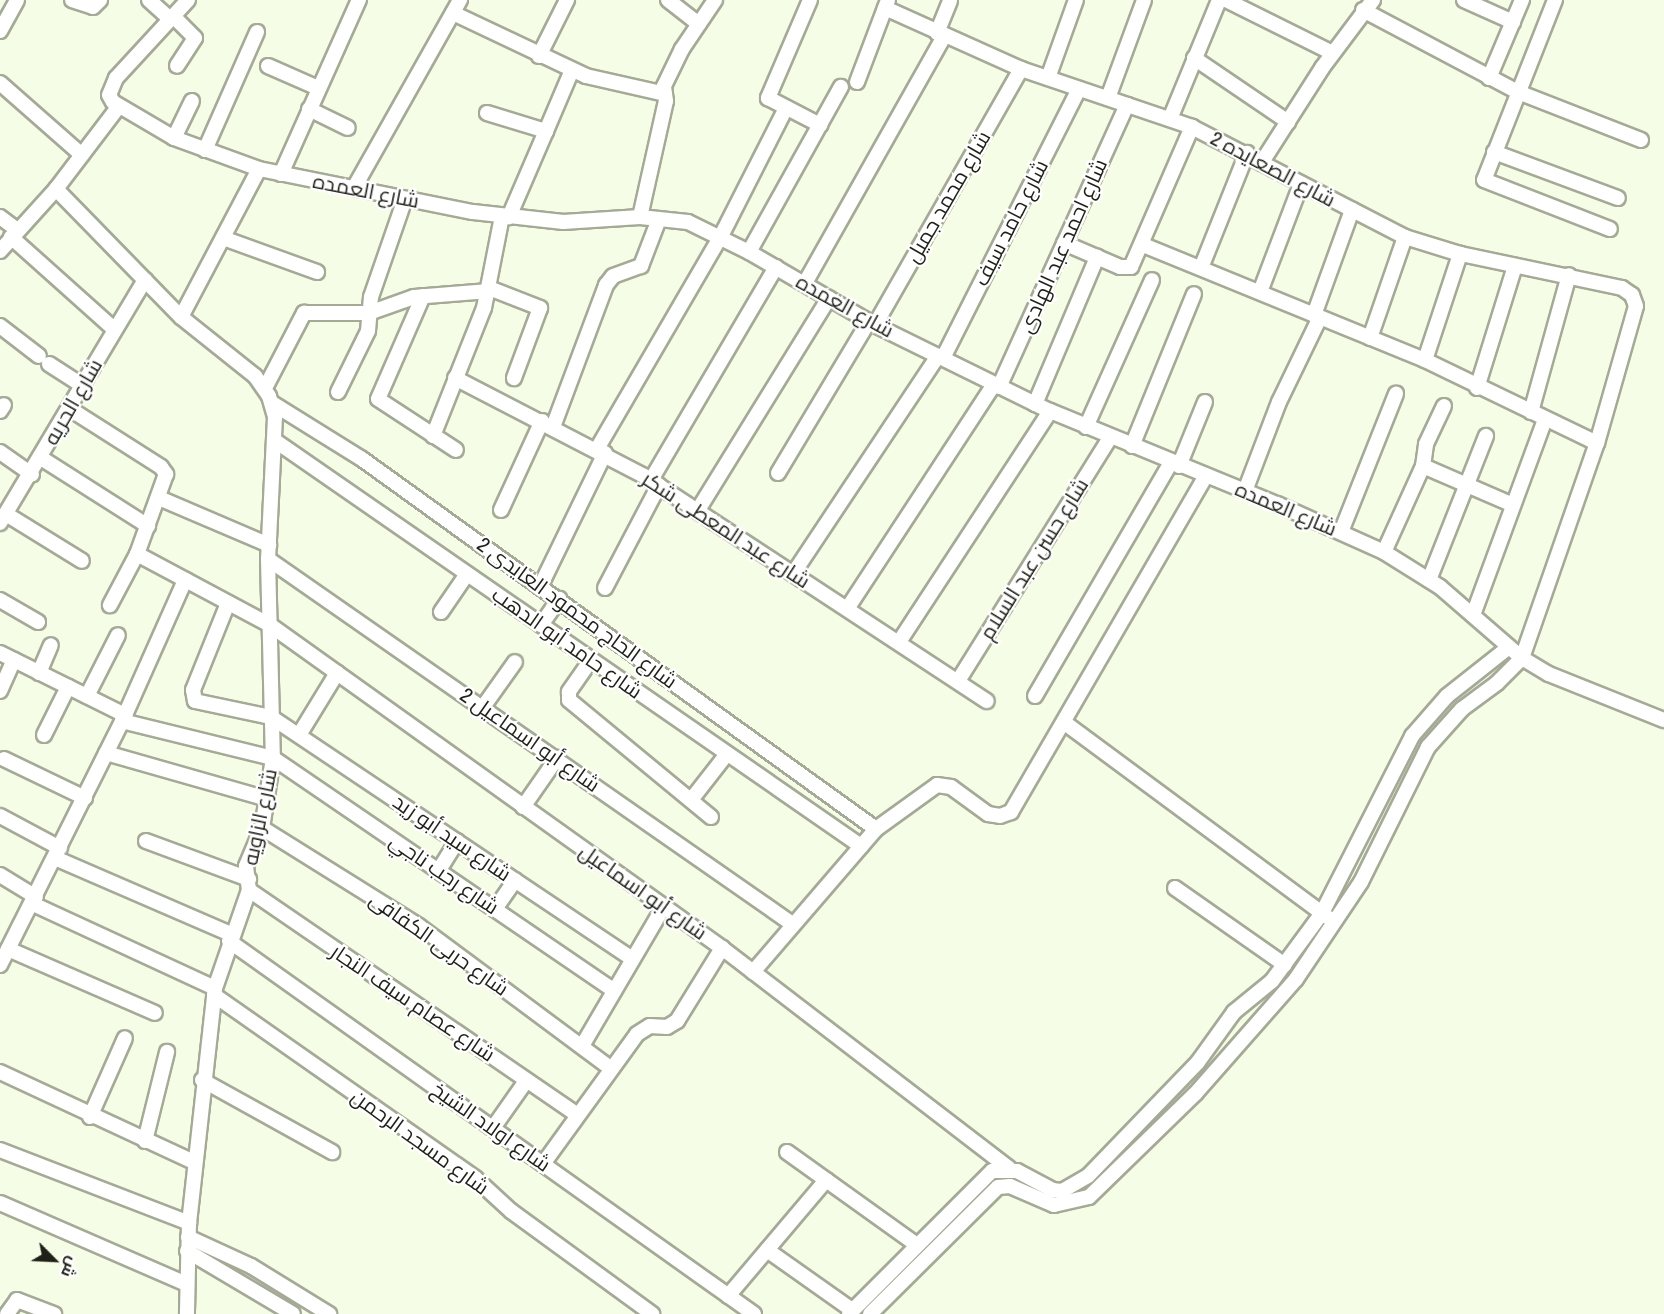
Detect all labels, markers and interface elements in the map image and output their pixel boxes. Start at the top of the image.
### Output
street label: شارع محمد جميل [900,126,996,268]
street label: شارع الصعايده 2 [1206,126,1340,212]
street label: شارع احمد عبد الهادى [1013,155,1113,337]
street label: شارع حامد سيف [968,156,1054,290]
street label: شارع العمده [311,168,421,214]
street label: شارع العمده [792,269,898,343]
street label: شارع الحريه [38,354,108,450]
street label: شارع عبد المعطى شكر [637,466,815,594]
street label: شارع حسن عبد السلام [974,474,1094,644]
street label: شارع العمده [1231,476,1341,542]
street label: شارع الحاج محمود العايدى 2 [472,532,682,694]
street label: شارع حامد أبو الدهب [487,582,647,704]
street label: شارع أبو اسماعيل 2 [455,682,605,798]
street label: شارع الزاويه [237,766,283,868]
street label: شارع سيد أبو زيد [388,789,516,887]
street label: شارع رجب ناجي [384,828,504,920]
street label: شارع أبو اسماعيل [574,839,712,945]
street label: شارع حربى الكفافى [364,887,514,1001]
street label: شارع عصام سيف النجار [326,939,500,1067]
street label: شارع اولاد الشيخ [426,1077,556,1177]
street label: شارع مسجد الرحمن [346,1084,494,1200]
north arrow [24,1230,84,1290]
text: ش [56,1253,85,1281]

